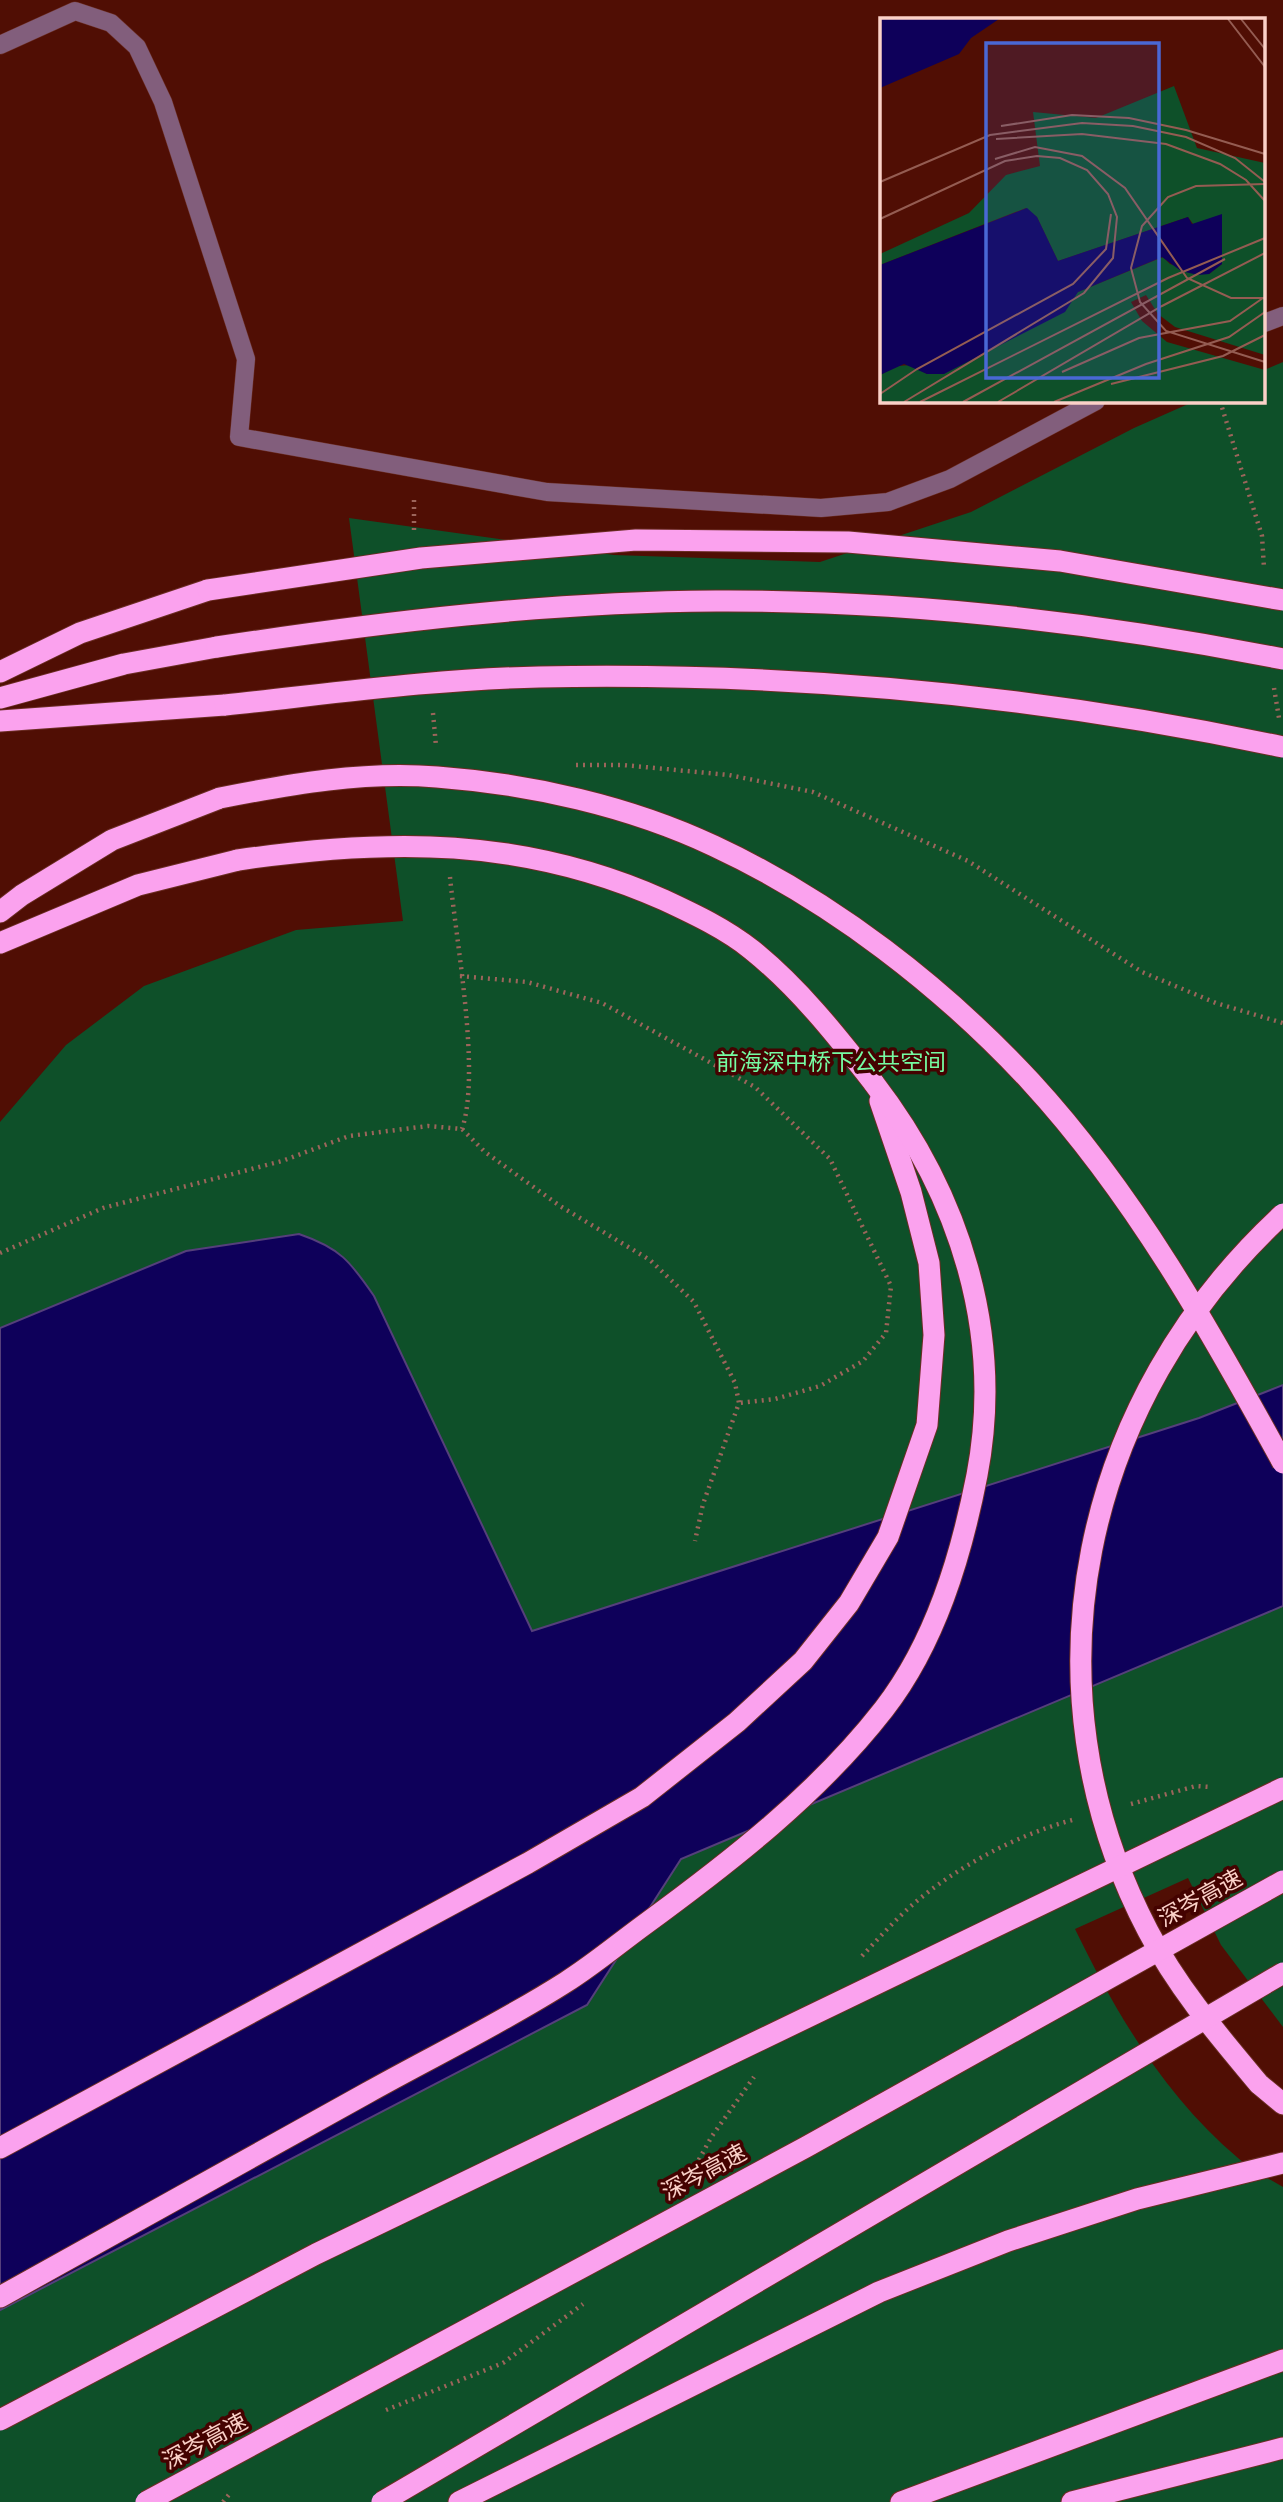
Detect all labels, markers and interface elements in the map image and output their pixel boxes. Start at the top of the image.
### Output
inset map [880,18,1266,402]
park label: 前海深中桥下公共空间 [716,1048,946,1076]
street label: 深岑高速 [1153,1863,1247,1933]
street label: 深岑高速 [657,2138,751,2206]
street label: 深岑高速 [158,2407,252,2475]

